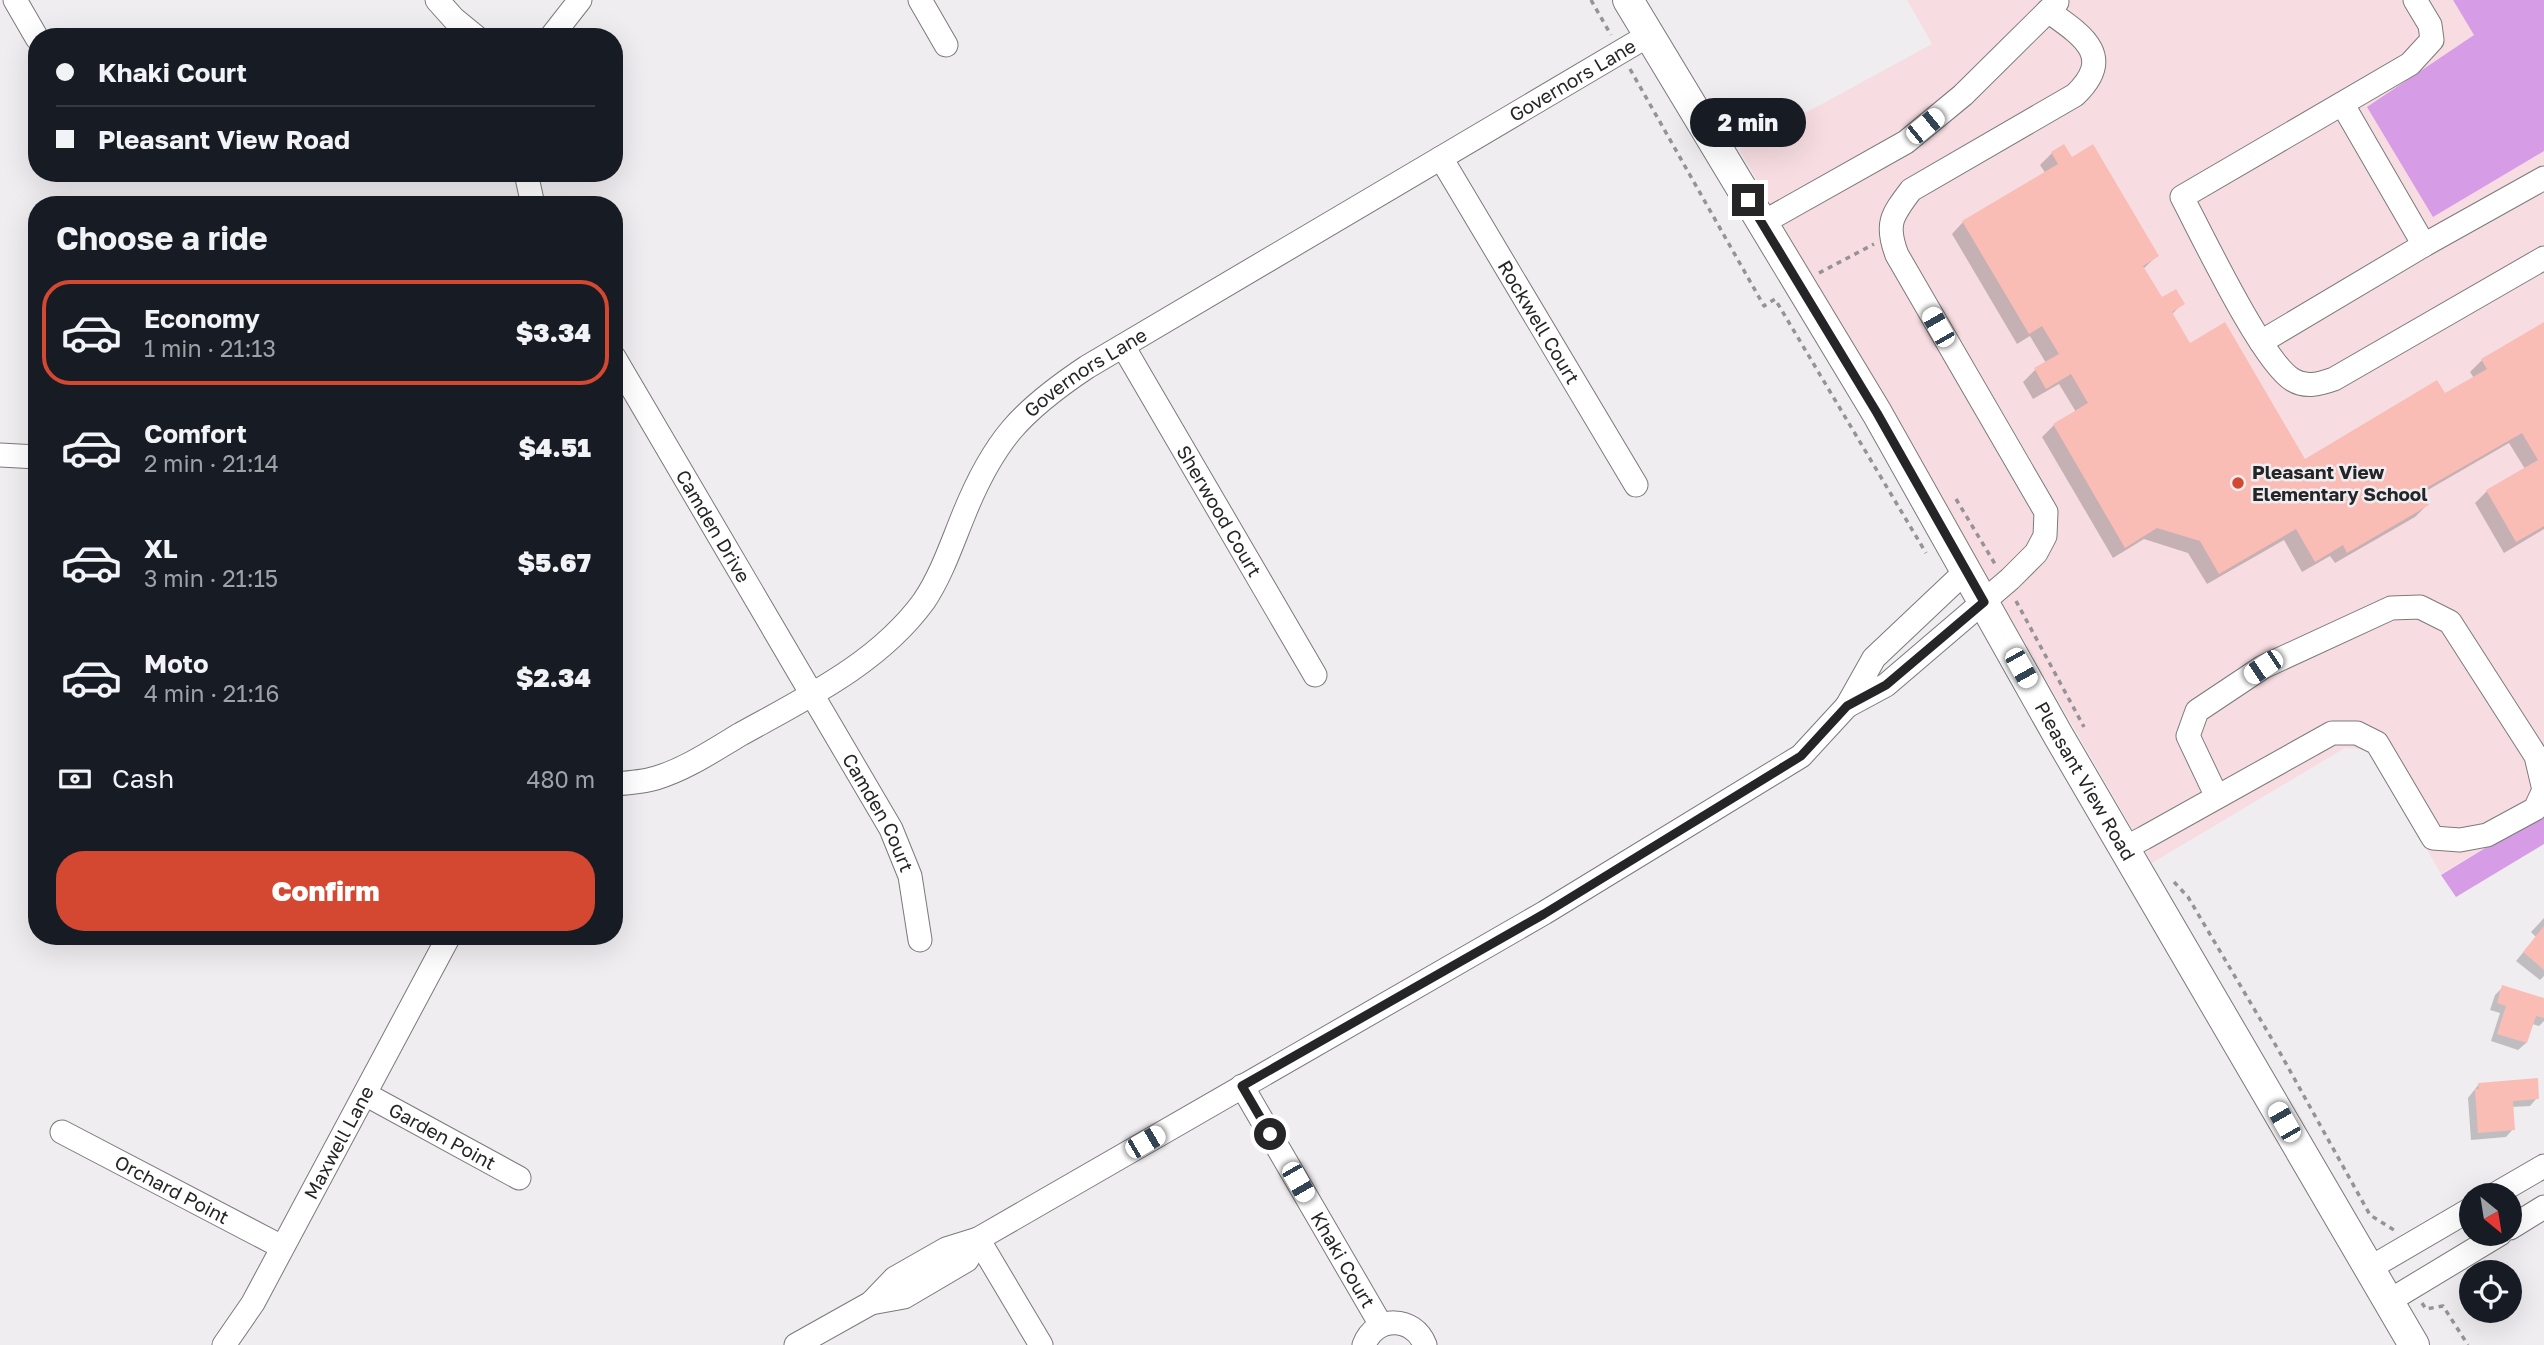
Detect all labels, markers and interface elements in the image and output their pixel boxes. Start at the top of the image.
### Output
street label: Governors Lane [1505,34,1640,126]
text: Khaki Court [98,57,247,88]
callout: 2 min [1690,99,1806,148]
car [1903,105,1948,147]
text: 2 min [1718,108,1778,136]
text: Pleasant View Road [98,124,350,155]
route end [1732,184,1764,216]
text: Choose a ride [56,219,268,257]
street label: Rockwell Court [1494,256,1585,388]
icon: car [60,301,123,364]
text: Economy [144,303,260,334]
car [1919,304,1958,350]
text: $3.34 [516,317,591,348]
street label: Governors Lane [1019,322,1151,421]
text: 1 min · 21:13 [144,334,276,362]
icon: car [60,416,123,479]
text: Comfort [144,418,247,449]
text: $4.51 [518,432,591,463]
street label: Sherwood Court [1172,441,1267,581]
text: 2 min · 21:14 [144,449,279,477]
place label: Pleasant View Elementary School [2252,460,2428,505]
street label: Camden Drive [672,465,756,586]
marker: Pleasant View Elementary School [2230,475,2246,491]
icon: car [60,531,123,594]
text: XL [144,533,178,564]
text: $5.67 [517,547,591,578]
text: 3 min · 21:15 [144,564,278,592]
car [2002,645,2041,691]
icon: car [60,646,123,709]
car [2240,647,2287,687]
text: Moto [144,648,209,679]
text: $2.34 [516,662,591,693]
text: 4 min · 21:16 [144,679,279,707]
street label: Pleasant View Road [2030,697,2141,864]
street label: Camden Court [838,749,919,875]
icon: cash [56,760,94,798]
text: Cash [112,763,174,794]
text: 480 m [527,765,595,793]
button: Confirm [56,851,595,931]
street label: Maxwell Lane [299,1082,378,1203]
street label: Garden Point [385,1097,500,1174]
car [2265,1099,2304,1145]
route start [1254,1118,1286,1150]
car [1122,1122,1169,1162]
street label: Orchard Point [111,1150,233,1228]
car [1279,1159,1318,1205]
north arrow [2459,1183,2522,1246]
map controls [2459,1183,2522,1323]
street label: Khaki Court [1307,1207,1380,1312]
button: locate [2459,1260,2522,1323]

